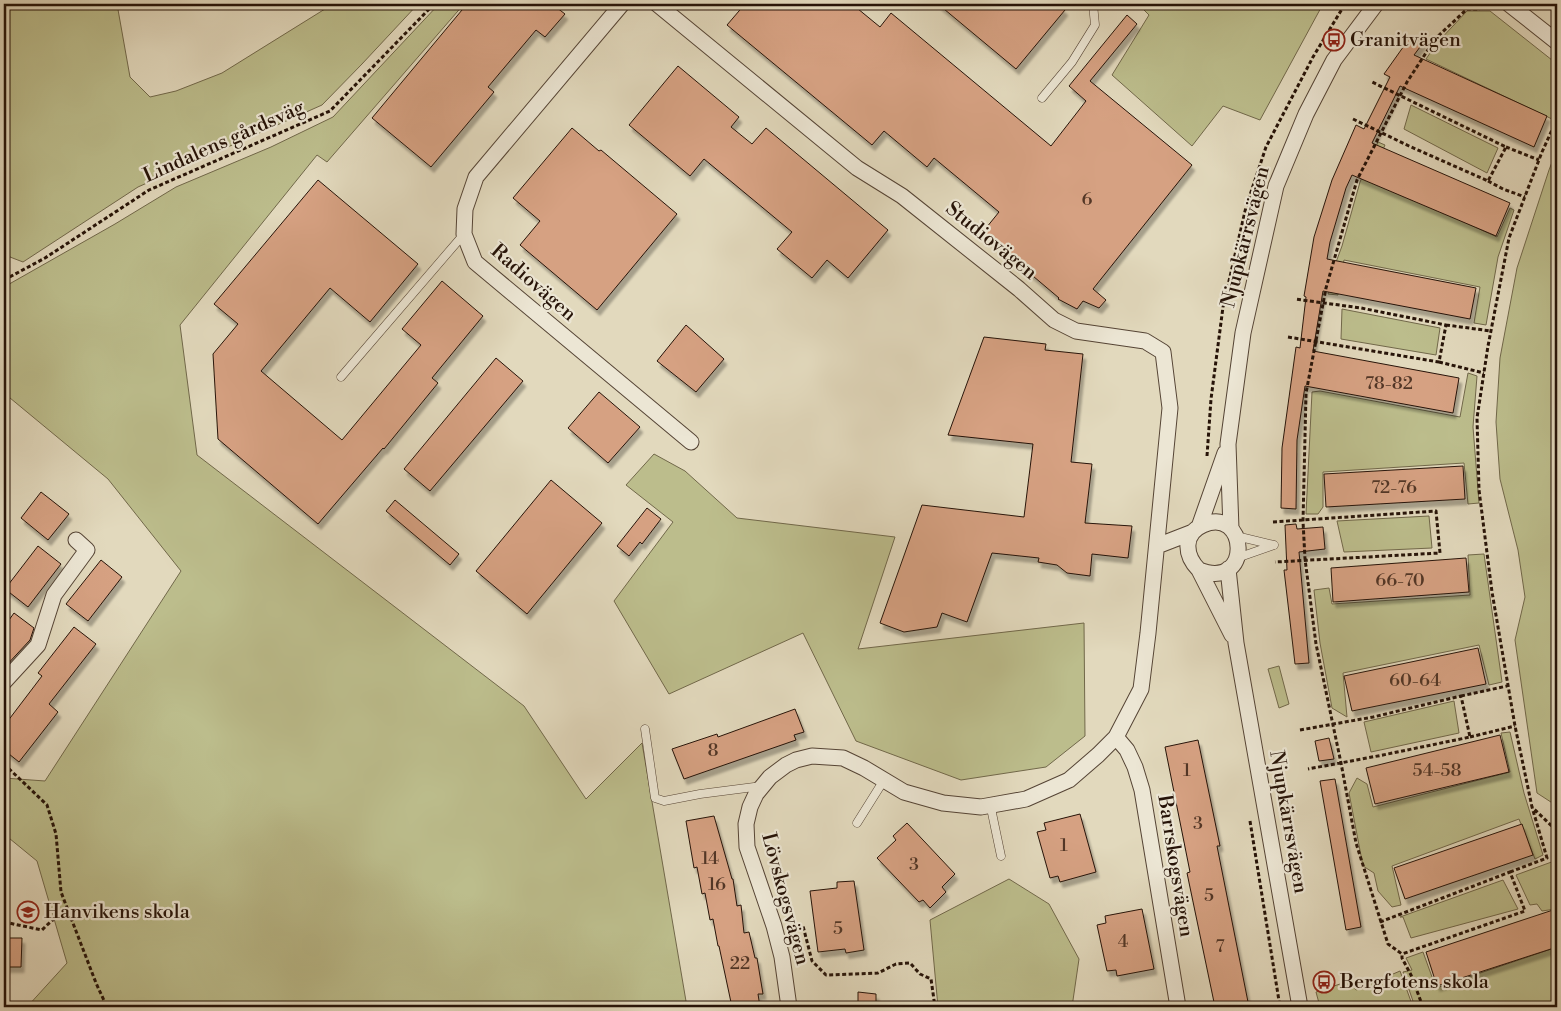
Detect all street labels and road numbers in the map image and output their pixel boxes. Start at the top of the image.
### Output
street label: Lindalens gårdsväg [139,95,309,189]
street label: Njupkärrsvägen [1216,164,1276,310]
street label: Studiovägen [940,196,1042,286]
street label: Radiovägen [485,239,581,327]
street label: Njupkärrsvägen [1263,749,1313,895]
street label: Barrskogsvägen [1151,792,1199,939]
street label: Lövskogsvägen [755,830,815,968]

